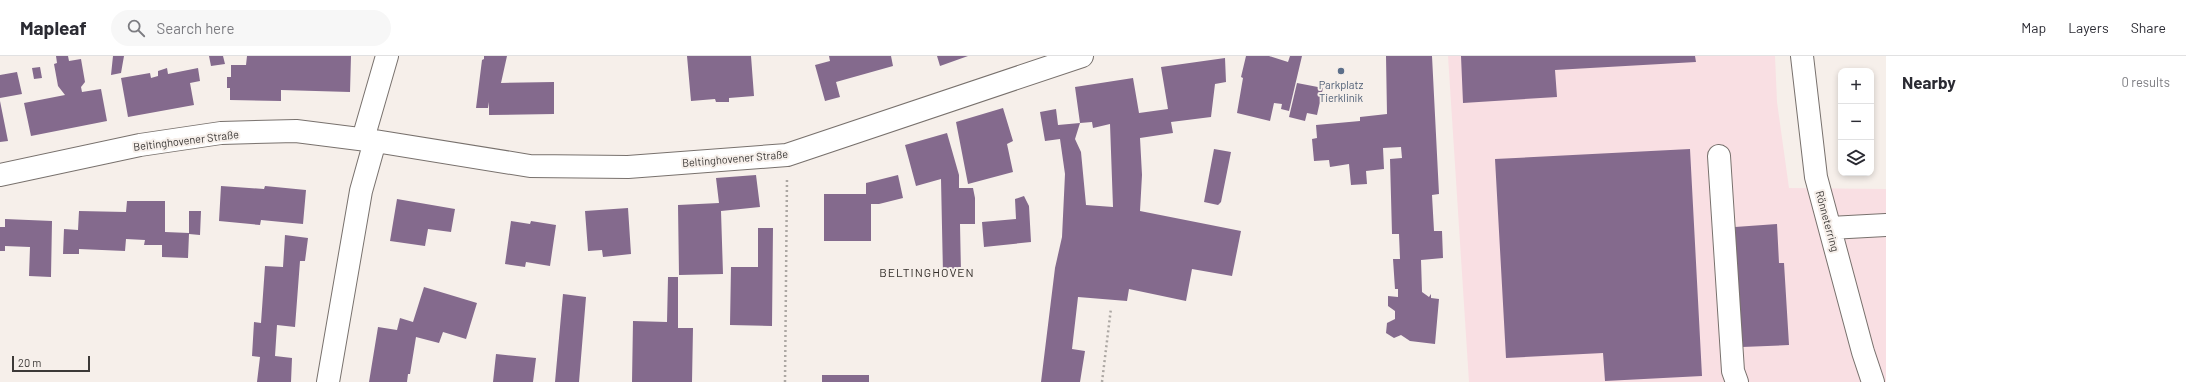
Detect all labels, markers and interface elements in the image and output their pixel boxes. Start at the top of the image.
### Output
search box [111,10,391,46]
text: Mapleaf [20,16,87,39]
icon: search [125,17,147,39]
text: Search here [157,19,235,37]
text: Map [2021,19,2046,36]
text: Layers [2068,19,2109,36]
text: Share [2131,19,2166,36]
marker: Parkplatz Tierklinik [1336,66,1346,76]
map controls [1838,68,1874,176]
button: + [1838,68,1874,104]
text: Nearby [1902,72,1956,92]
text: 0 results [2121,74,2170,90]
place label: Parkplatz Tierklinik [1319,78,1363,104]
button: − [1838,104,1874,140]
street label: Beltinghovener Straße [132,127,240,153]
button: layers [1838,140,1874,176]
street label: Beltinghovener Straße [681,147,789,169]
street label: Rönneterring [1814,189,1842,253]
district label: BELTINGHOVEN [879,265,975,279]
scale bar [12,354,90,373]
text: 20 m [18,356,41,369]

